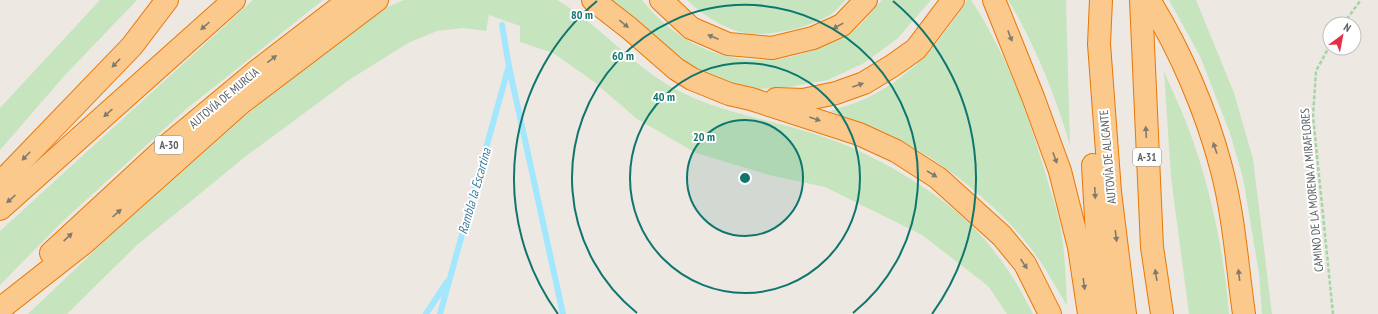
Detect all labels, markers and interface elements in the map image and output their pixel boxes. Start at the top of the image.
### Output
text: 80 m [571,7,593,22]
north arrow [1322,16,1362,56]
one-way arrow [618,19,629,28]
text: N [1341,20,1354,35]
one-way arrow [200,21,209,30]
one-way arrow [832,23,843,30]
one-way arrow [1007,30,1013,42]
one-way arrow [708,34,719,40]
text: 60 m [612,48,634,63]
one-way arrow [266,55,277,63]
one-way arrow [111,58,121,68]
street label: AUTOVÍA DE MURCIA [186,64,262,131]
one-way arrow [852,82,864,88]
text: 40 m [653,89,675,104]
one-way arrow [103,108,113,117]
street label: CAMINO DE LA MORENA A MIRAFLORES [1297,108,1326,272]
street label: AUTOVÍA DE ALICANTE [1096,109,1119,205]
one-way arrow [809,116,821,122]
one-way arrow [1142,126,1149,138]
text: 20 m [693,129,715,144]
road number: A-30 [155,136,183,154]
one-way arrow [1211,142,1217,154]
water label: Rambla la Escartina [454,145,495,236]
road number: A-31 [1133,148,1161,166]
one-way arrow [21,151,30,161]
one-way arrow [1053,152,1059,164]
one-way arrow [927,170,937,178]
centre of rings [738,171,752,185]
one-way arrow [1092,187,1098,200]
one-way arrow [6,195,16,204]
one-way arrow [112,209,122,218]
one-way arrow [1112,230,1119,242]
one-way arrow [63,232,73,241]
one-way arrow [1021,258,1028,270]
one-way arrow [1153,269,1159,282]
one-way arrow [1236,269,1242,281]
one-way arrow [1081,278,1087,290]

